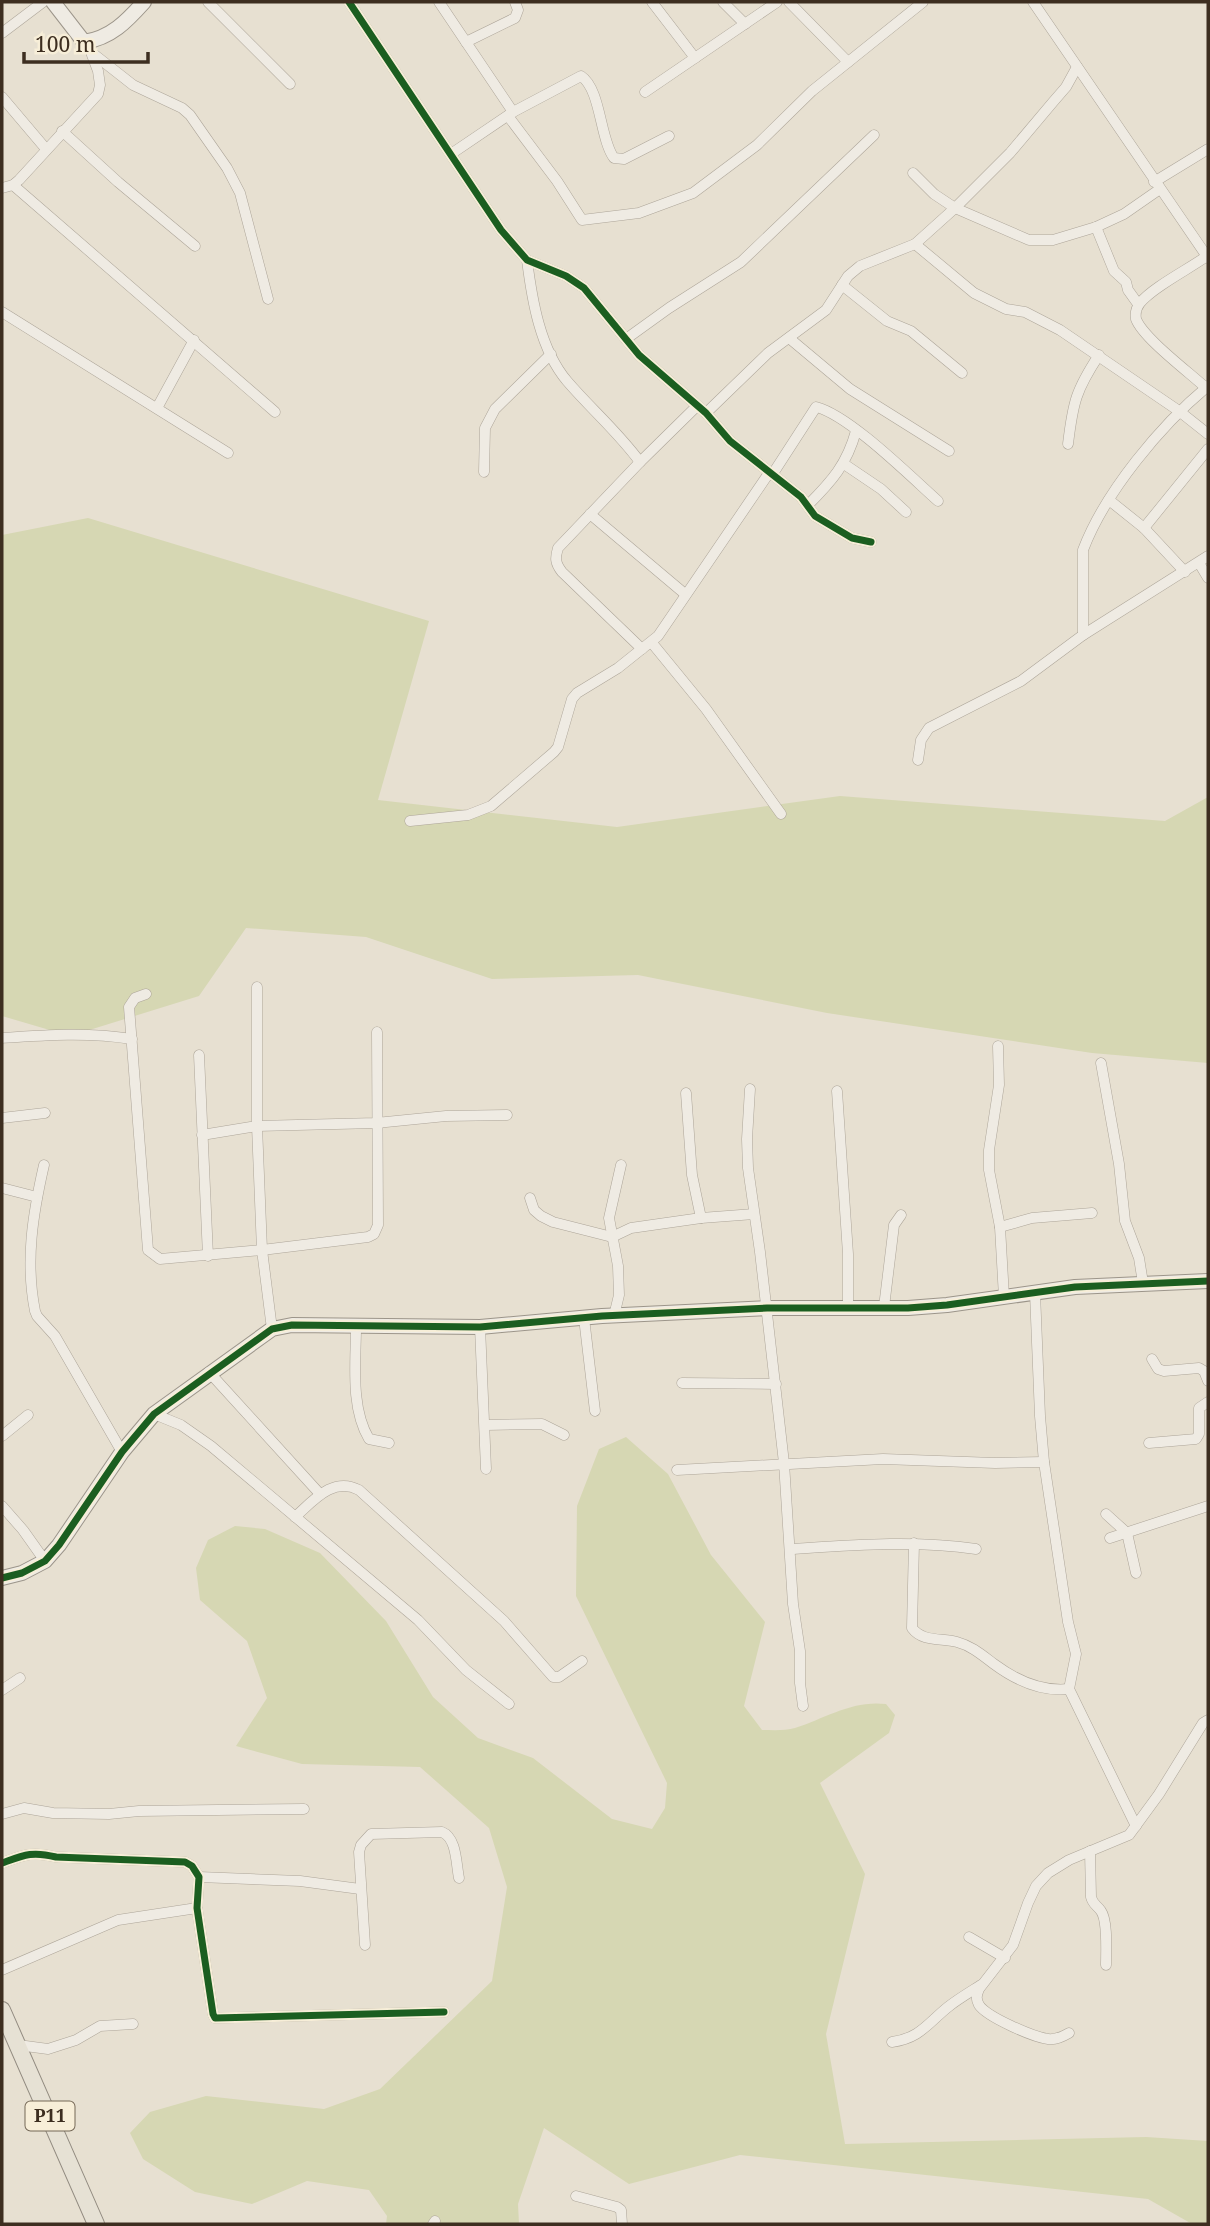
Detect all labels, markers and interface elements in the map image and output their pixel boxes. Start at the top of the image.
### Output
scale bar [24,21,149,65]
text: 100 m [35,30,96,58]
road number: P11 [26,2102,74,2130]

